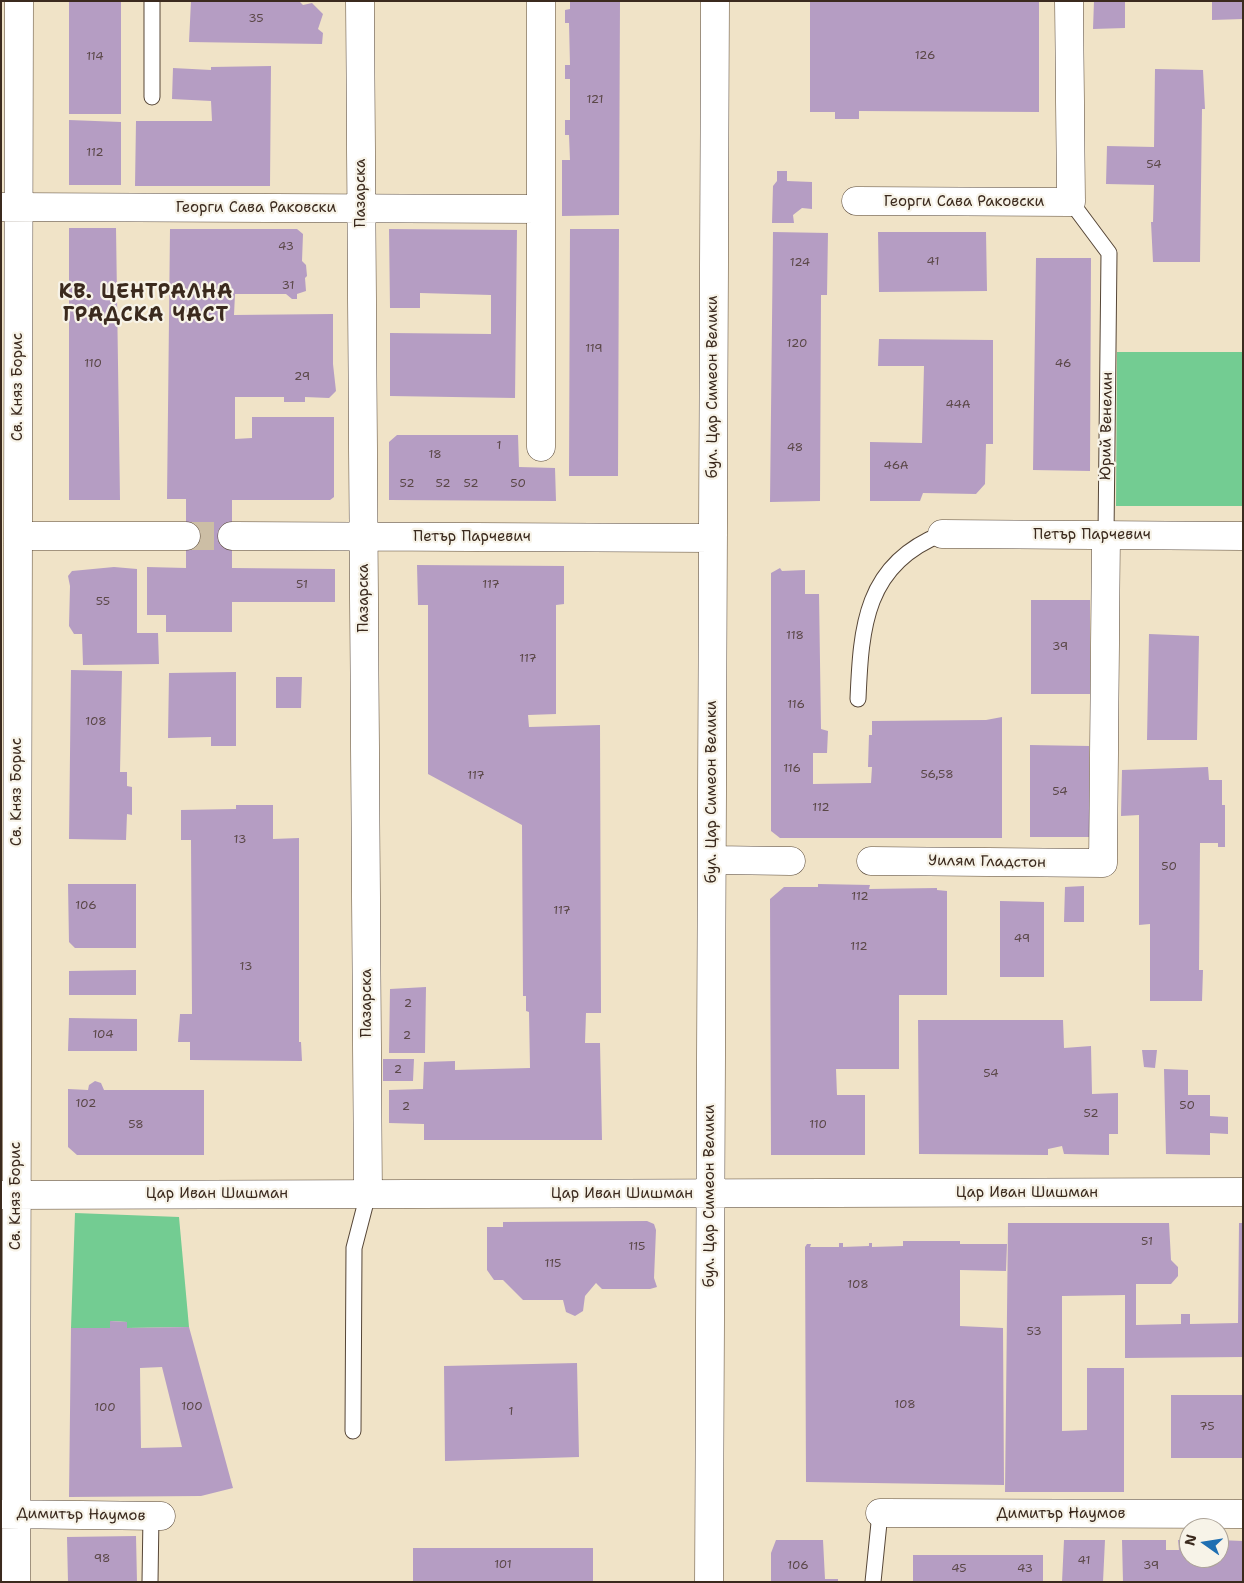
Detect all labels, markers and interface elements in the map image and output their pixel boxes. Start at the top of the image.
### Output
house number: 35 [248,12,264,26]
house number: 126 [915,49,935,63]
house number: 114 [86,50,104,64]
house number: 121 [586,93,604,107]
house number: 112 [86,146,104,160]
house number: 54 [1146,158,1162,172]
street label: Пазарска [352,159,370,227]
street label: Георги Сава Раковски [884,193,1044,211]
street label: Георги Сава Раковски [176,199,336,217]
house number: 43 [278,240,294,254]
house number: 41 [927,255,939,269]
house number: 124 [790,256,810,270]
house number: 31 [282,279,294,293]
district label: КВ. ЦЕНТРАЛНА ГРАДСКА ЧАСТ [57,281,235,328]
street label: бул. Цар Симеон Велики [704,296,722,478]
street label: Св. Княз Борис [9,333,27,441]
house number: 120 [787,337,807,351]
house number: 119 [585,342,603,356]
house number: 110 [84,357,102,371]
house number: 46 [1055,357,1071,371]
house number: 29 [294,370,310,384]
street label: Юрий Венелин [1097,372,1117,480]
house number: 44A [945,398,971,412]
house number: 1 [496,439,502,453]
house number: 48 [787,441,803,455]
house number: 18 [428,448,442,462]
house number: 46A [883,459,909,473]
house number: 52 [399,477,415,491]
house number: 52 [435,477,451,491]
house number: 52 [463,477,479,491]
house number: 50 [510,477,526,491]
street label: Петър Парчевич [1033,526,1151,544]
street label: Петър Парчевич [413,528,531,546]
street label: Пазарска [355,564,373,632]
house number: 51 [296,578,308,592]
house number: 117 [482,578,500,592]
house number: 55 [96,595,110,609]
house number: 118 [786,629,804,643]
house number: 39 [1052,640,1068,654]
house number: 117 [519,652,537,666]
house number: 116 [787,698,805,712]
street label: бул. Цар Симеон Велики [703,701,721,883]
house number: 108 [85,715,107,729]
street label: Св. Княз Борис [8,738,26,846]
house number: 116 [783,762,801,776]
house number: 56,58 [920,768,954,782]
house number: 117 [467,769,485,783]
house number: 54 [1052,785,1068,799]
house number: 112 [812,801,830,815]
house number: 13 [234,833,246,847]
street label: Уилям Гладстон [928,852,1046,872]
house number: 50 [1161,860,1177,874]
house number: 112 [851,890,869,904]
house number: 106 [75,899,97,913]
house number: 117 [553,904,571,918]
house number: 49 [1014,932,1030,946]
house number: 112 [850,940,868,954]
house number: 13 [240,960,252,974]
street label: Пазарска [358,969,376,1037]
house number: 2 [404,997,412,1011]
house number: 104 [92,1028,114,1042]
house number: 2 [403,1029,411,1043]
house number: 2 [394,1063,402,1077]
house number: 54 [983,1067,999,1081]
house number: 102 [76,1097,96,1111]
house number: 50 [1179,1099,1195,1113]
house number: 2 [402,1100,410,1114]
street label: бул. Цар Симеон Велики [701,1105,719,1287]
house number: 52 [1083,1107,1099,1121]
house number: 58 [128,1118,144,1132]
house number: 110 [809,1118,827,1132]
street label: Св. Княз Борис [7,1142,25,1250]
street label: Цар Иван Шишман [956,1184,1098,1202]
street label: Цар Иван Шишман [146,1185,288,1203]
street label: Цар Иван Шишман [551,1185,693,1203]
house number: 51 [1141,1235,1153,1249]
house number: 115 [629,1240,645,1254]
house number: 115 [545,1257,561,1271]
house number: 108 [847,1278,869,1292]
house number: 53 [1026,1325,1042,1339]
house number: 108 [894,1398,916,1412]
house number: 100 [181,1400,203,1414]
house number: 100 [94,1401,116,1415]
house number: 1 [508,1405,514,1419]
house number: 75 [1199,1420,1215,1434]
street label: Димитър Наумов [16,1505,146,1525]
street label: Димитър Наумов [996,1505,1126,1523]
north arrow [1179,1518,1229,1568]
text: N [1180,1532,1200,1547]
house number: 98 [94,1552,110,1566]
house number: 41 [1078,1554,1090,1568]
house number: 101 [494,1558,512,1572]
house number: 106 [787,1559,809,1573]
house number: 39 [1143,1559,1159,1573]
house number: 45 [951,1562,967,1576]
house number: 43 [1017,1562,1033,1576]

